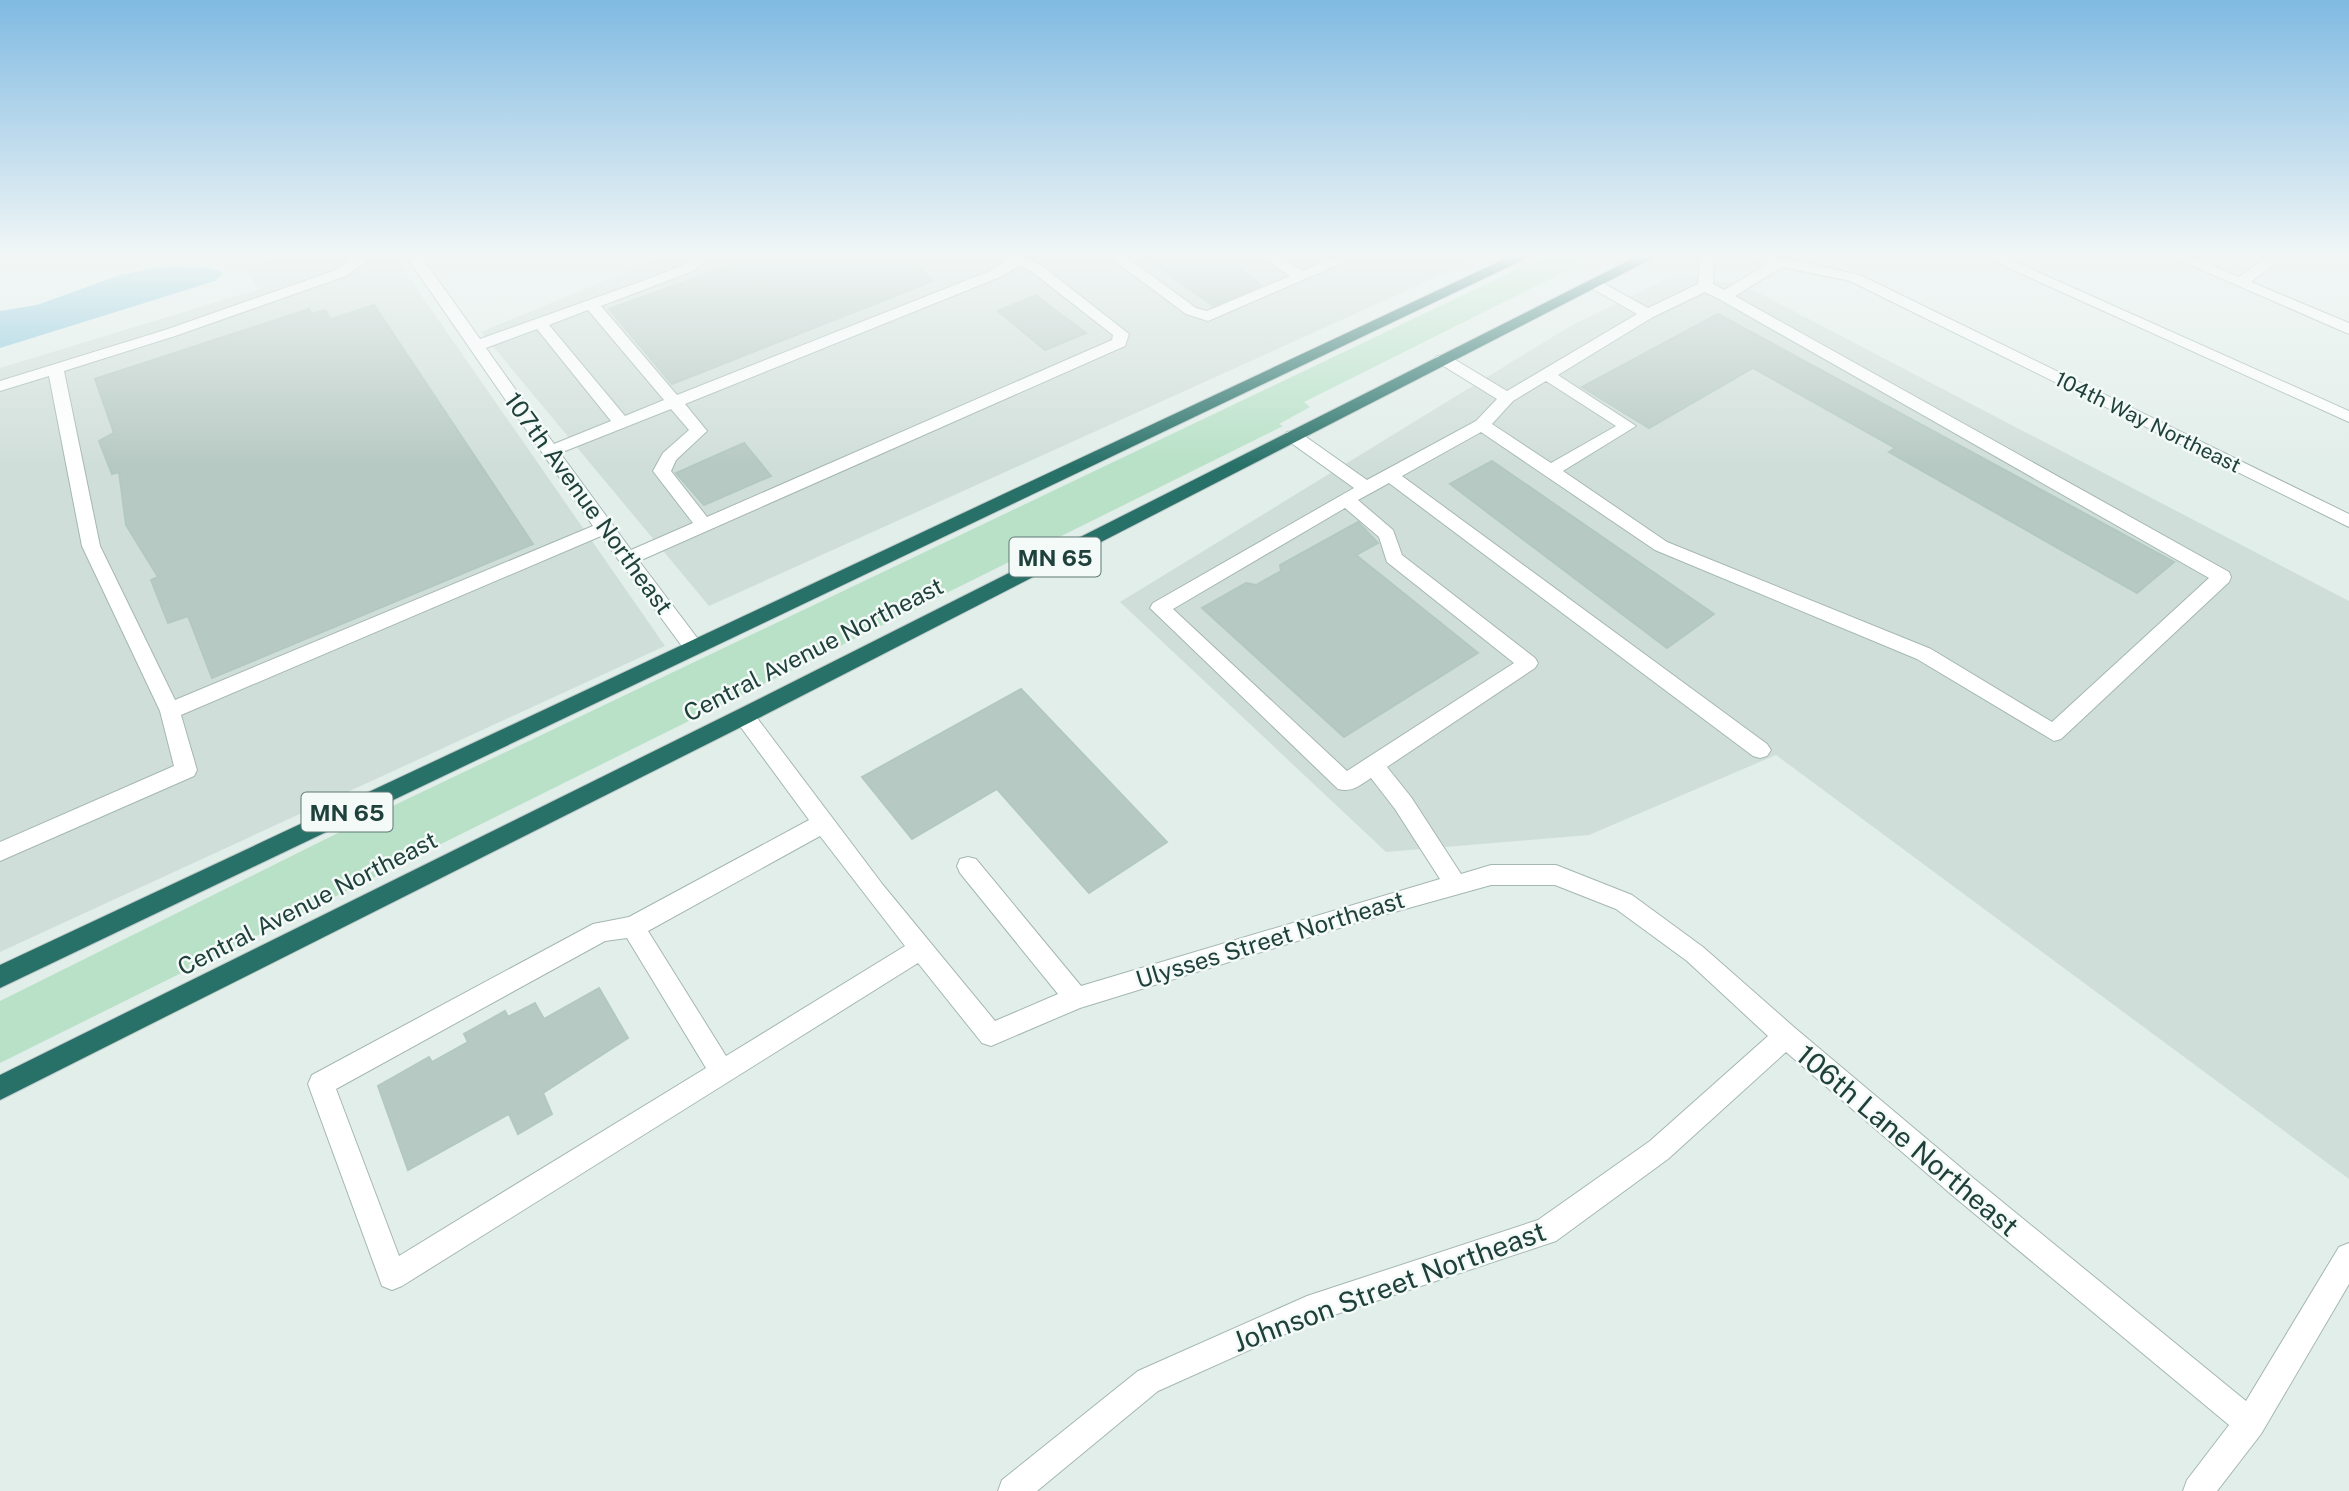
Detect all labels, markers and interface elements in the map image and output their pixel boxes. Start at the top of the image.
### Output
street label: 104th Way Northeast [2051,366,2245,478]
street label: 107th Avenue Northeast [499,387,679,619]
road number: MN 65 [1010,538,1100,576]
street label: Central Avenue Northeast [678,571,948,727]
road number: MN 65 [302,792,392,832]
street label: Central Avenue Northeast [172,825,442,981]
street label: Ulysses Street Northeast [1132,885,1408,993]
street label: 106th Lane Northeast [1790,1038,2026,1242]
street label: Johnson Street Northeast [1228,1214,1550,1358]

